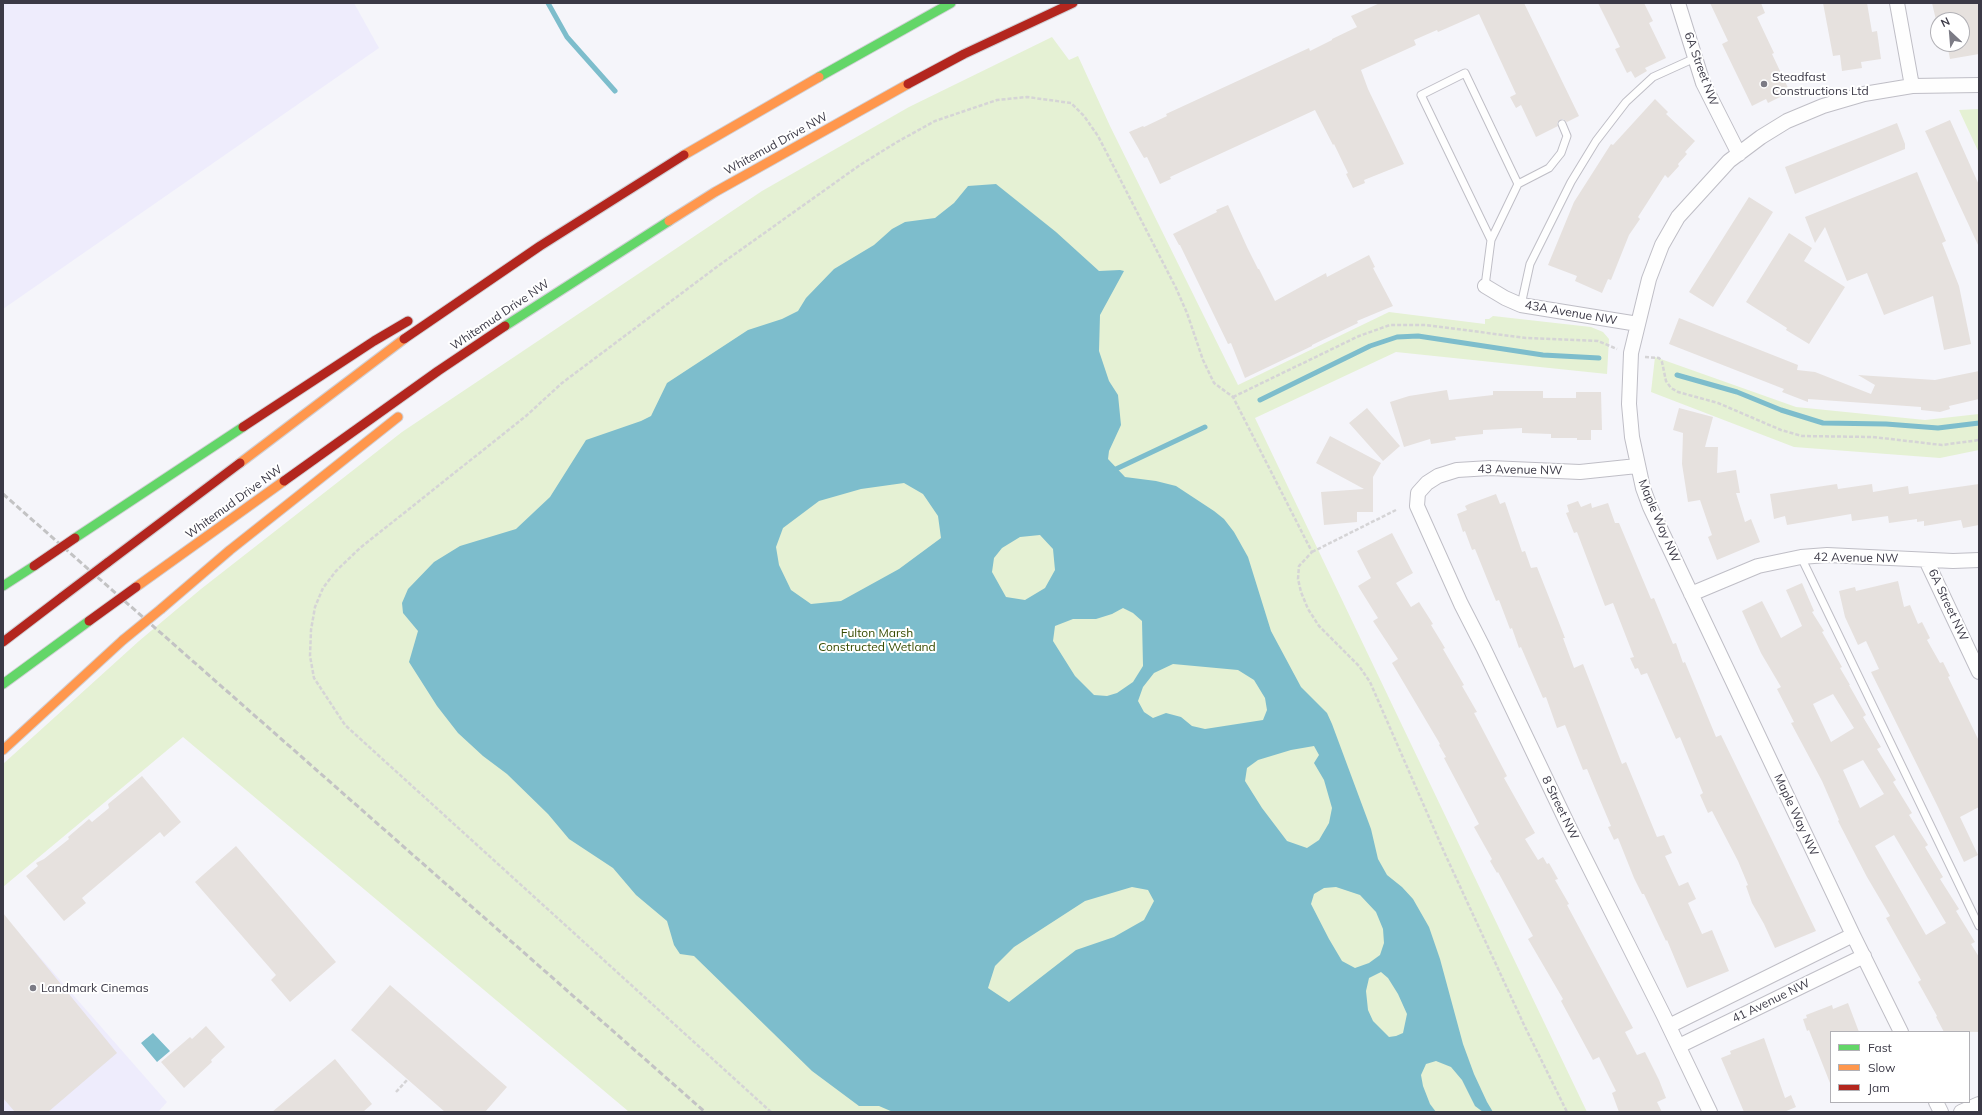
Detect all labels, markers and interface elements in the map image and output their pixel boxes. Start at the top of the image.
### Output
north arrow [1930,12,1970,52]
text: N [1938,14,1952,30]
street label: 6A Street NW [1681,30,1721,108]
place label: Steadfast Constructions Ltd [1772,70,1869,98]
marker: Steadfast Constructions Ltd [1759,79,1769,89]
street label: Whitemud Drive NW [722,110,830,178]
street label: Whitemud Drive NW [448,277,552,353]
street label: 43A Avenue NW [1524,298,1618,328]
street label: Whitemud Drive NW [183,462,285,542]
street label: 43 Avenue NW [1477,462,1563,478]
street label: Maple Way NW [1635,477,1683,565]
street label: 42 Avenue NW [1813,550,1899,566]
street label: 6A Street NW [1925,567,1971,643]
park label: Fulton Marsh Constructed Wetland [818,626,936,654]
street label: Maple Way NW [1771,772,1821,858]
street label: 8 Street NW [1538,774,1582,842]
street label: 41 Avenue NW [1730,976,1812,1026]
place label: Landmark Cinemas [41,981,149,995]
marker: Landmark Cinemas [28,983,38,993]
legend [1830,1031,1970,1103]
text: Fast [1868,1040,1892,1055]
text: Slow [1868,1060,1896,1075]
text: Jam [1868,1080,1890,1095]

